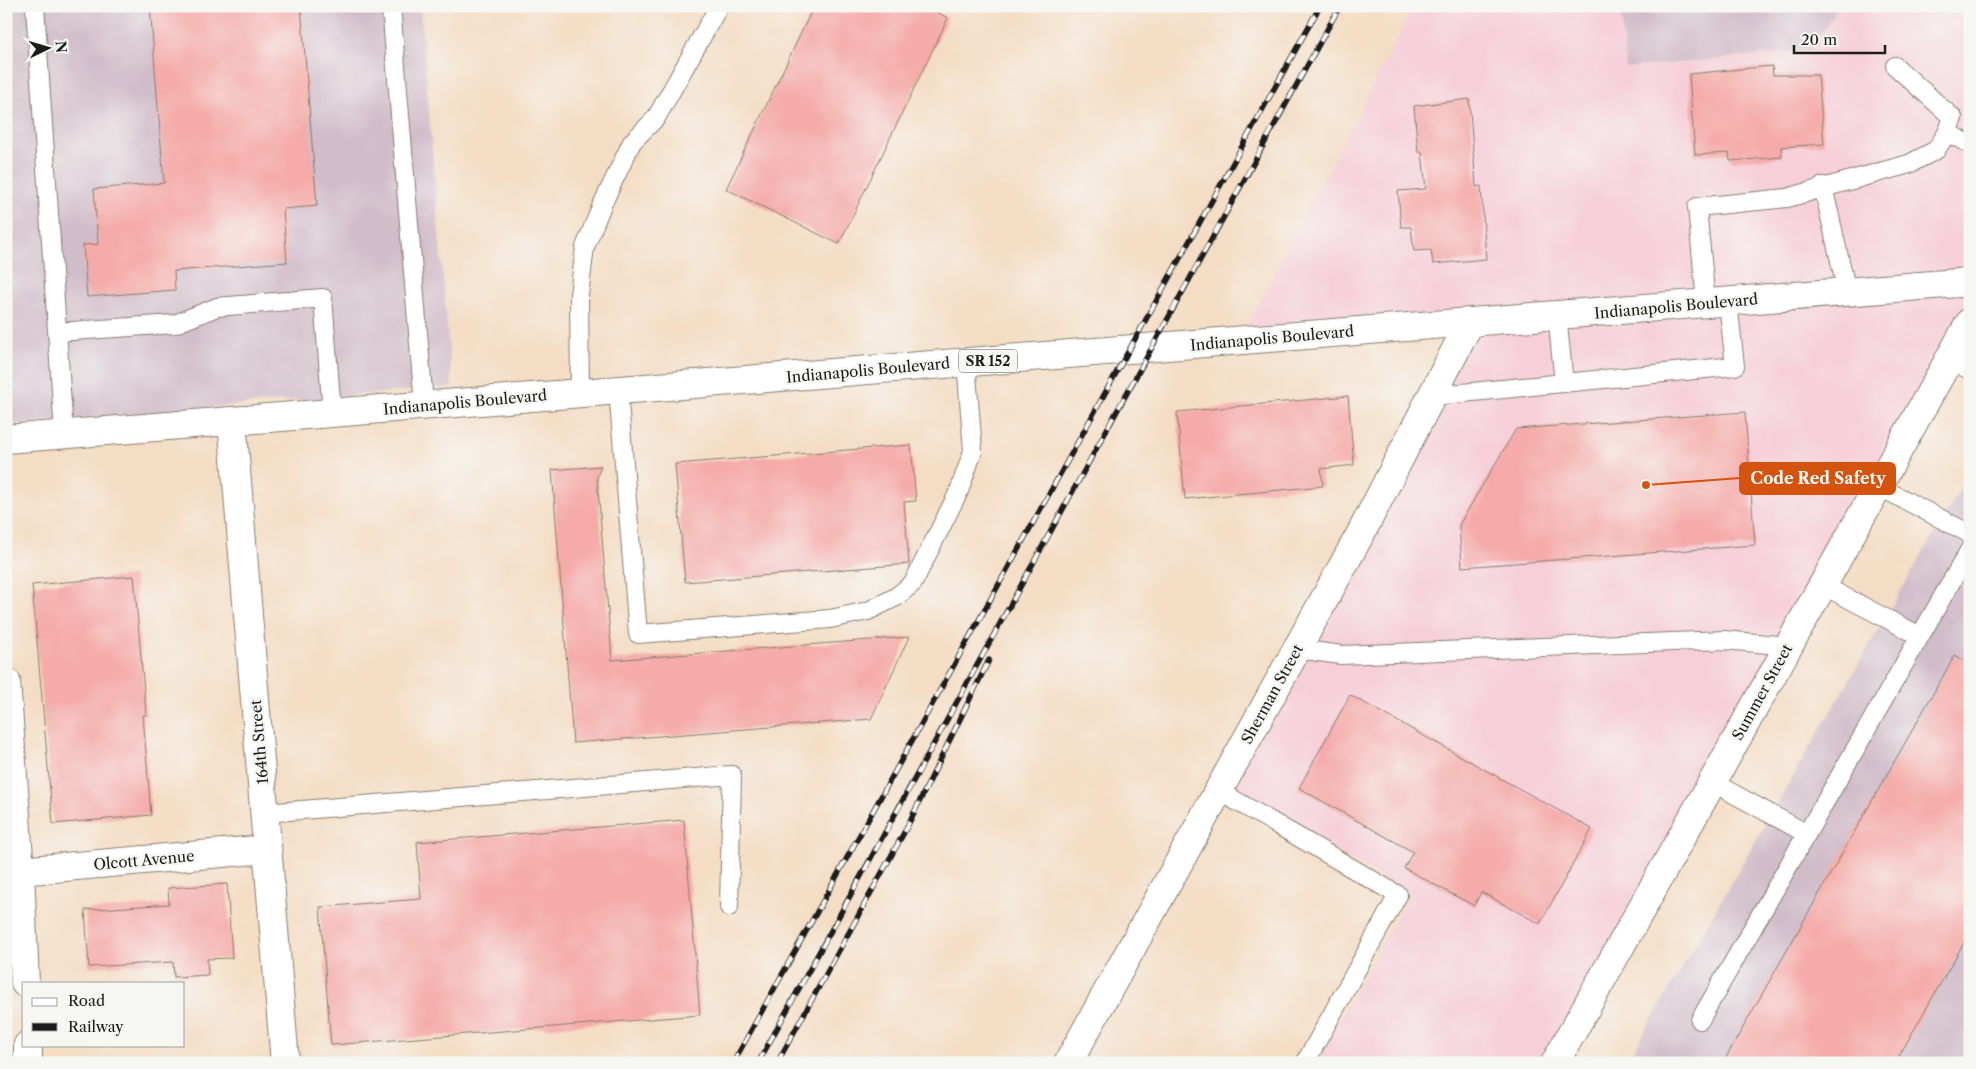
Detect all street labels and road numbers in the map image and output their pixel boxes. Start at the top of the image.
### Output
street label: Indianapolis Boulevard [1593,289,1759,323]
street label: Indianapolis Boulevard [1189,321,1355,355]
road number: SR 152 [959,350,1017,372]
street label: Indianapolis Boulevard [785,353,951,387]
street label: Indianapolis Boulevard [382,385,548,419]
street label: Sherman Street [1237,640,1308,747]
street label: Summer Street [1728,640,1797,743]
street label: 164th Street [246,698,272,785]
street label: Olcott Avenue [93,846,195,874]

